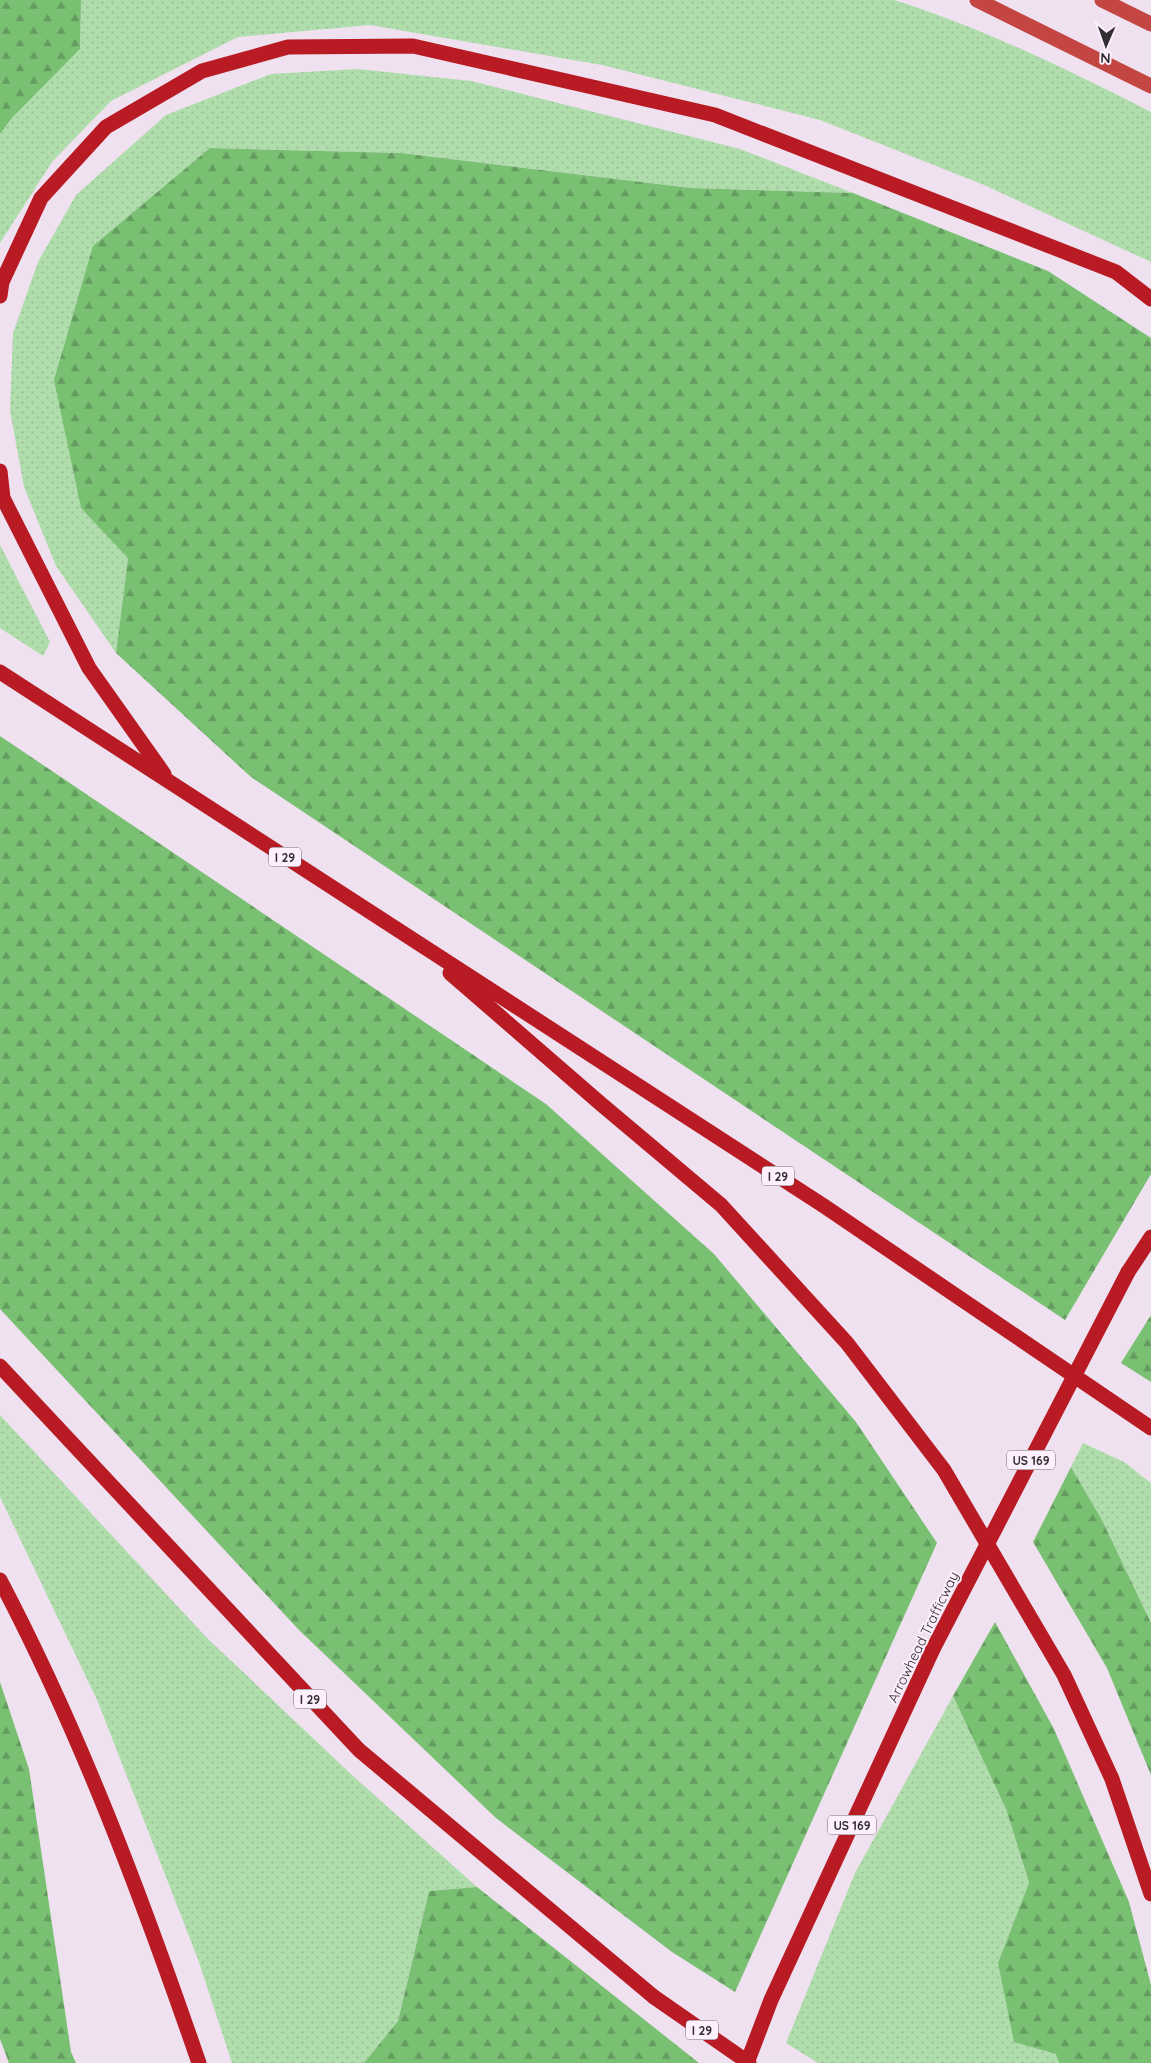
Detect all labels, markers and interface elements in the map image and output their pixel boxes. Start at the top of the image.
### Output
north arrow [1081,20,1131,70]
text: N [1100,49,1111,67]
road number: I 29 [269,848,301,866]
road number: I 29 [762,1166,794,1186]
road number: US 169 [1007,1450,1055,1470]
street label: Arrowhead Trafficway [883,1568,963,1706]
road number: I 29 [294,1690,326,1708]
road number: US 169 [828,1816,876,1834]
road number: I 29 [686,2020,718,2040]

